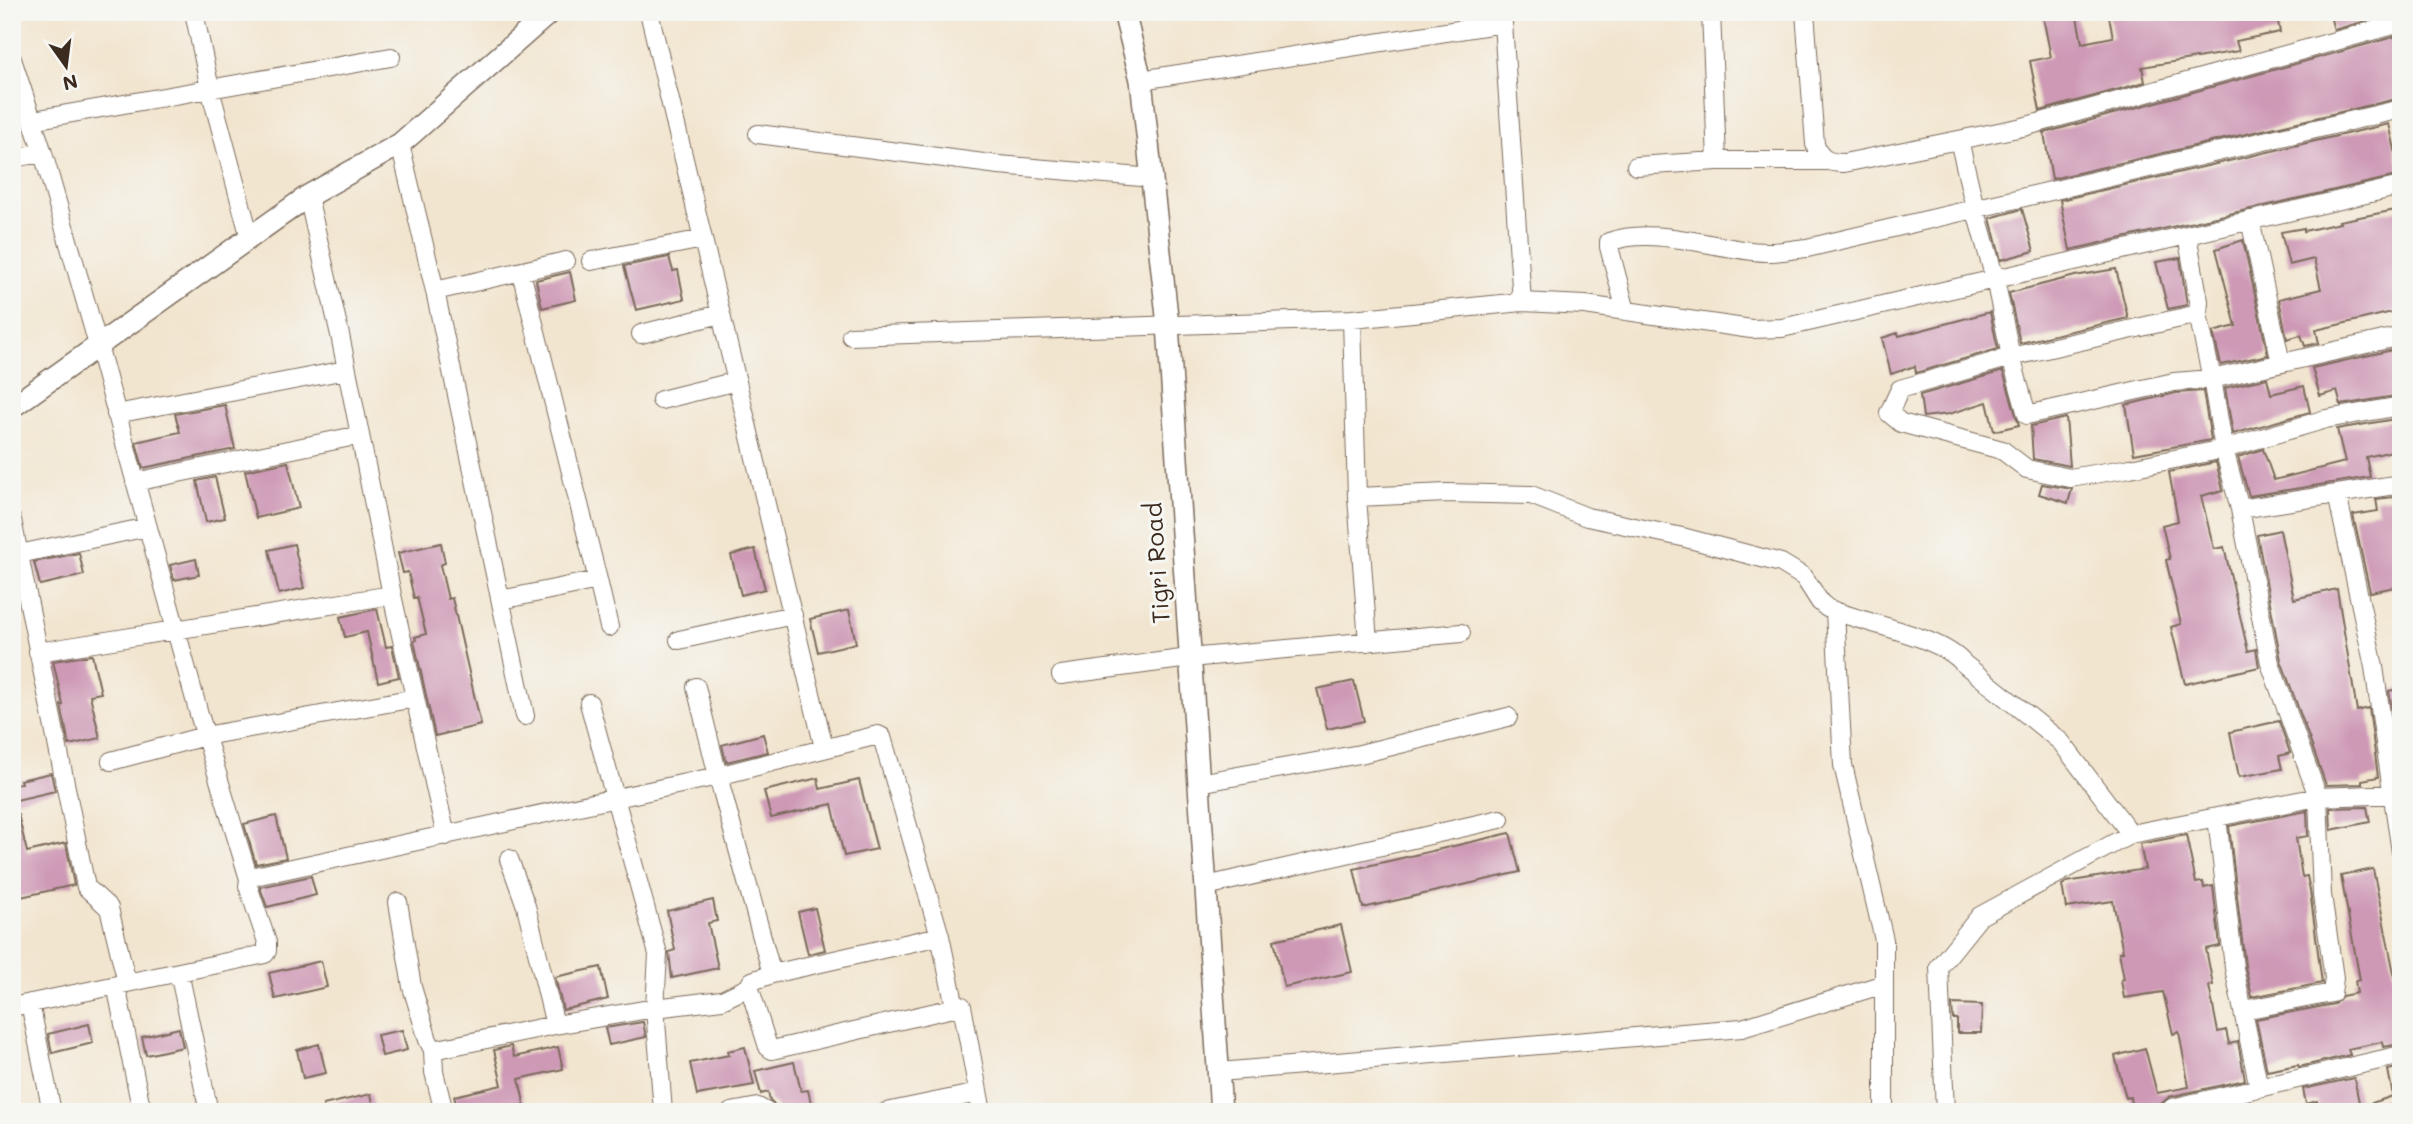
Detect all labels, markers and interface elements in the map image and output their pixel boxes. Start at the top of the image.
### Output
north arrow [32,32,102,102]
text: N [60,69,80,97]
street label: Tigri Road [1136,501,1176,625]

